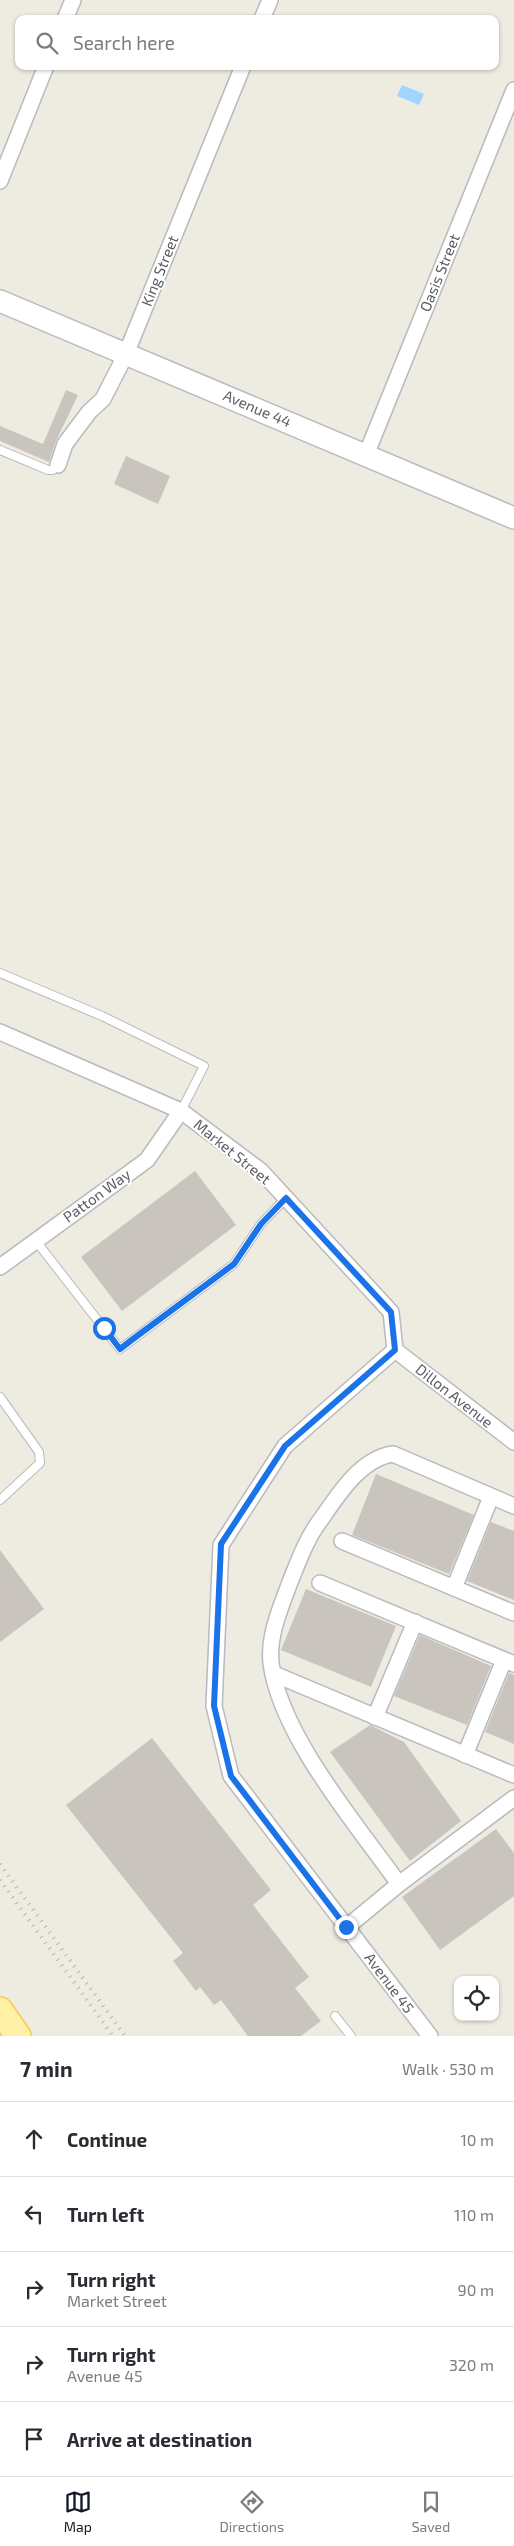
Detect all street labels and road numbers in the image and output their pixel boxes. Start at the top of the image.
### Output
street label: Oasis Street [415,231,463,314]
street label: King Street [137,232,182,309]
street label: Avenue 44 [221,386,294,430]
street label: Market Street [191,1115,275,1188]
street label: Patton Way [59,1165,134,1226]
street label: Dillon Avenue [412,1359,497,1431]
street label: Avenue 45 [361,1949,418,2016]

